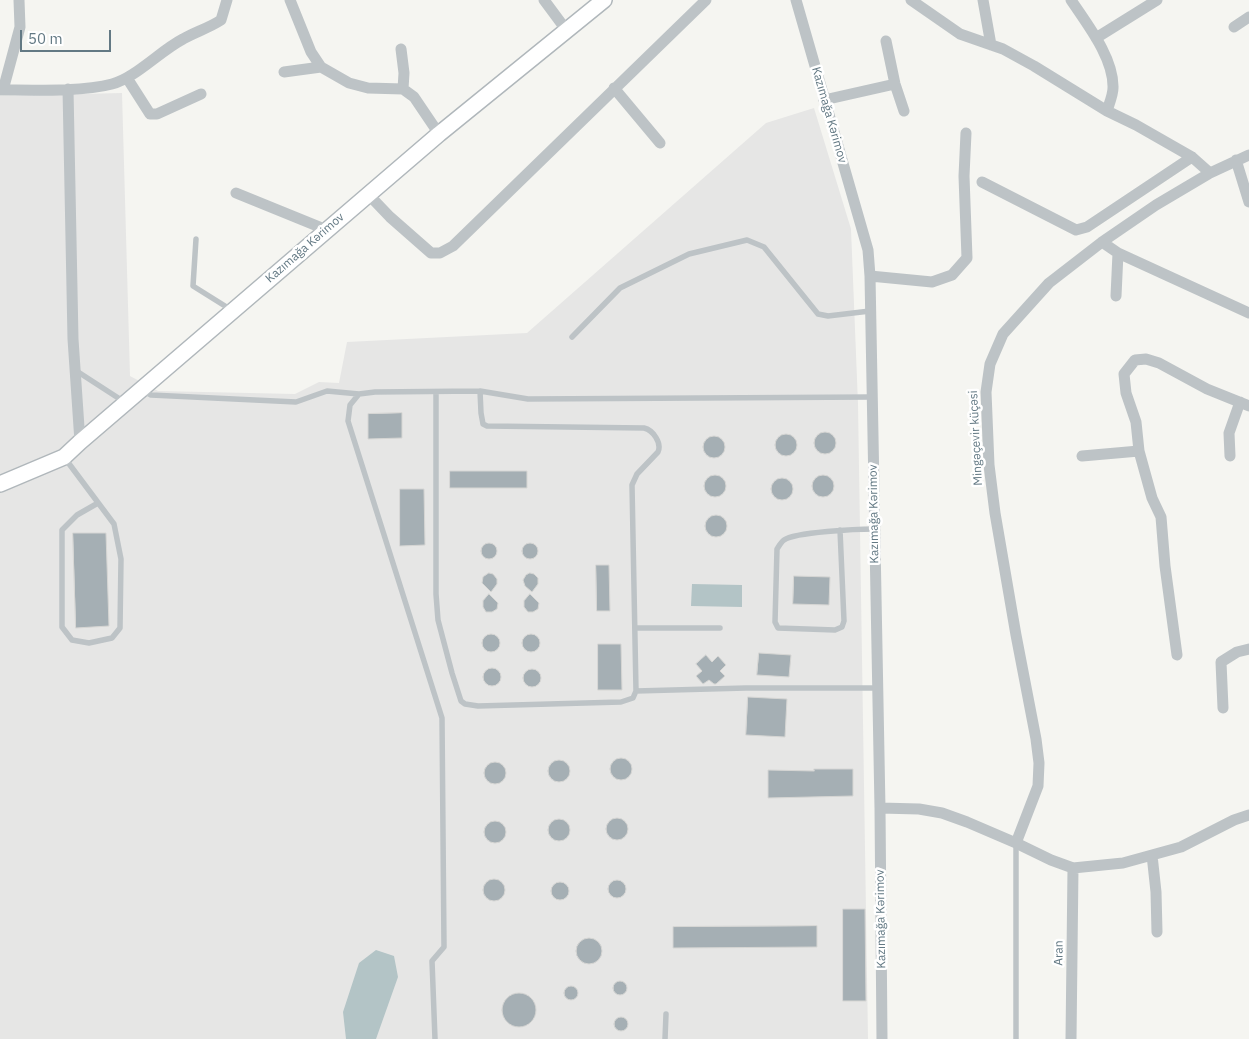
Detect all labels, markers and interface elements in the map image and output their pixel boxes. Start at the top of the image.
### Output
scale bar [22,20,114,52]
text: 50 m [28,29,63,48]
street label: Kazımağa Kərimov [808,65,850,165]
street label: Kazımağa Kərimov [263,210,347,286]
street label: Mingəçevir küçəsi [966,390,986,486]
street label: Kazımağa Kərimov [866,464,882,564]
street label: Kazımağa Kərimov [873,869,889,969]
street label: Aran [1052,940,1066,966]

